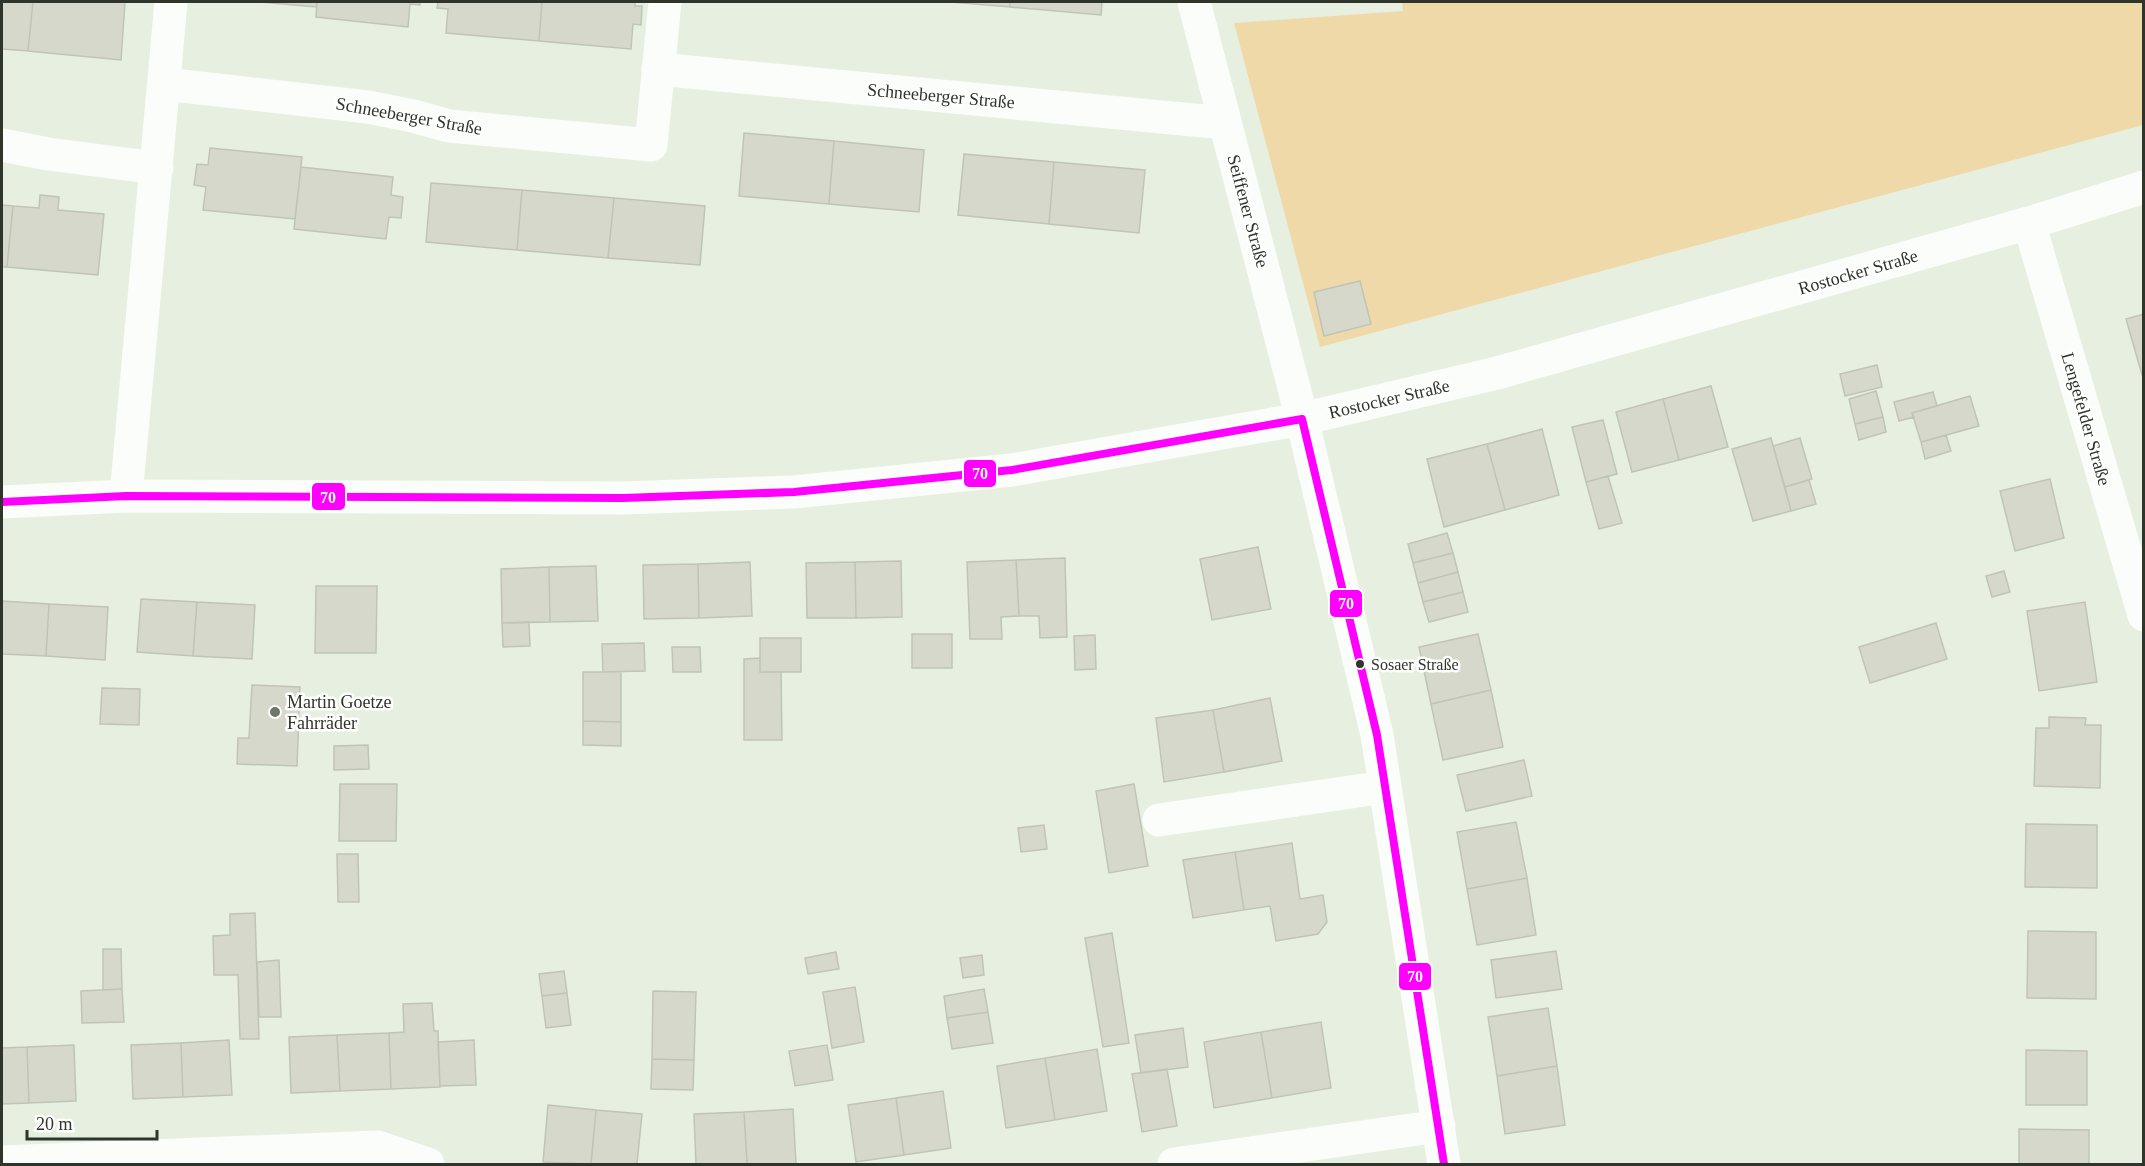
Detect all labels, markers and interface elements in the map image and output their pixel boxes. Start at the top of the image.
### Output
street label: Schneeberger Straße [866,80,1016,112]
street label: Schneeberger Straße [334,93,484,139]
street label: Seiffener Straße [1223,152,1273,270]
street label: Rostocker Straße [1796,245,1920,299]
street label: Lengefelder Straße [2057,350,2115,488]
street label: Rostocker Straße [1327,375,1451,423]
line badge: 70 [963,459,997,488]
text: 70 [972,465,988,482]
line badge: 70 [311,482,346,511]
text: 70 [320,489,336,506]
line badge: 70 [1329,589,1363,618]
text: 70 [1338,595,1354,612]
place label: Sosaer Straße [1371,656,1459,673]
marker: Sosaer Straße [1354,658,1366,670]
place label: Martin Goetze Fahrräder [287,692,391,733]
marker: Martin Goetze Fahrräder [268,705,282,719]
line badge: 70 [1398,962,1432,991]
text: 70 [1407,968,1423,985]
scale bar [27,1103,158,1141]
text: 20 m [36,1114,73,1134]

